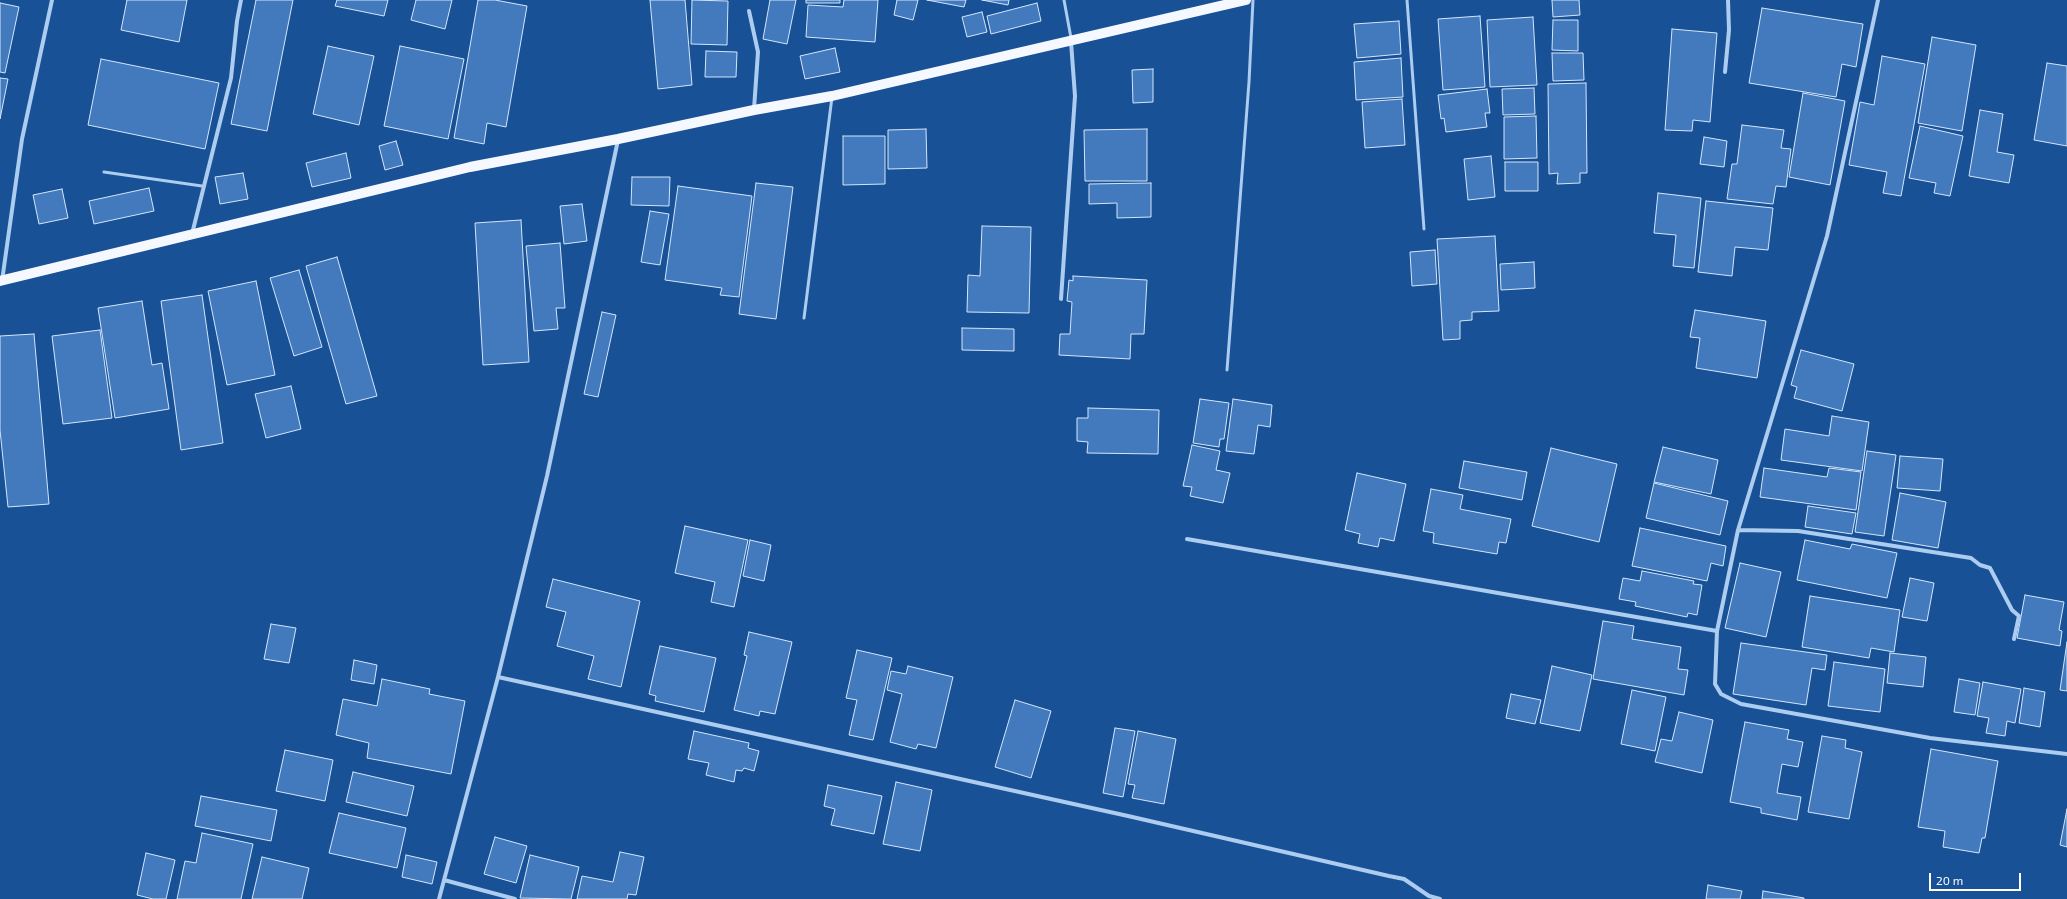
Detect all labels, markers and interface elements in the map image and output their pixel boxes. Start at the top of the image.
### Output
scale bar [1931,865,2023,891]
text: 20 m [1936,873,1963,887]

